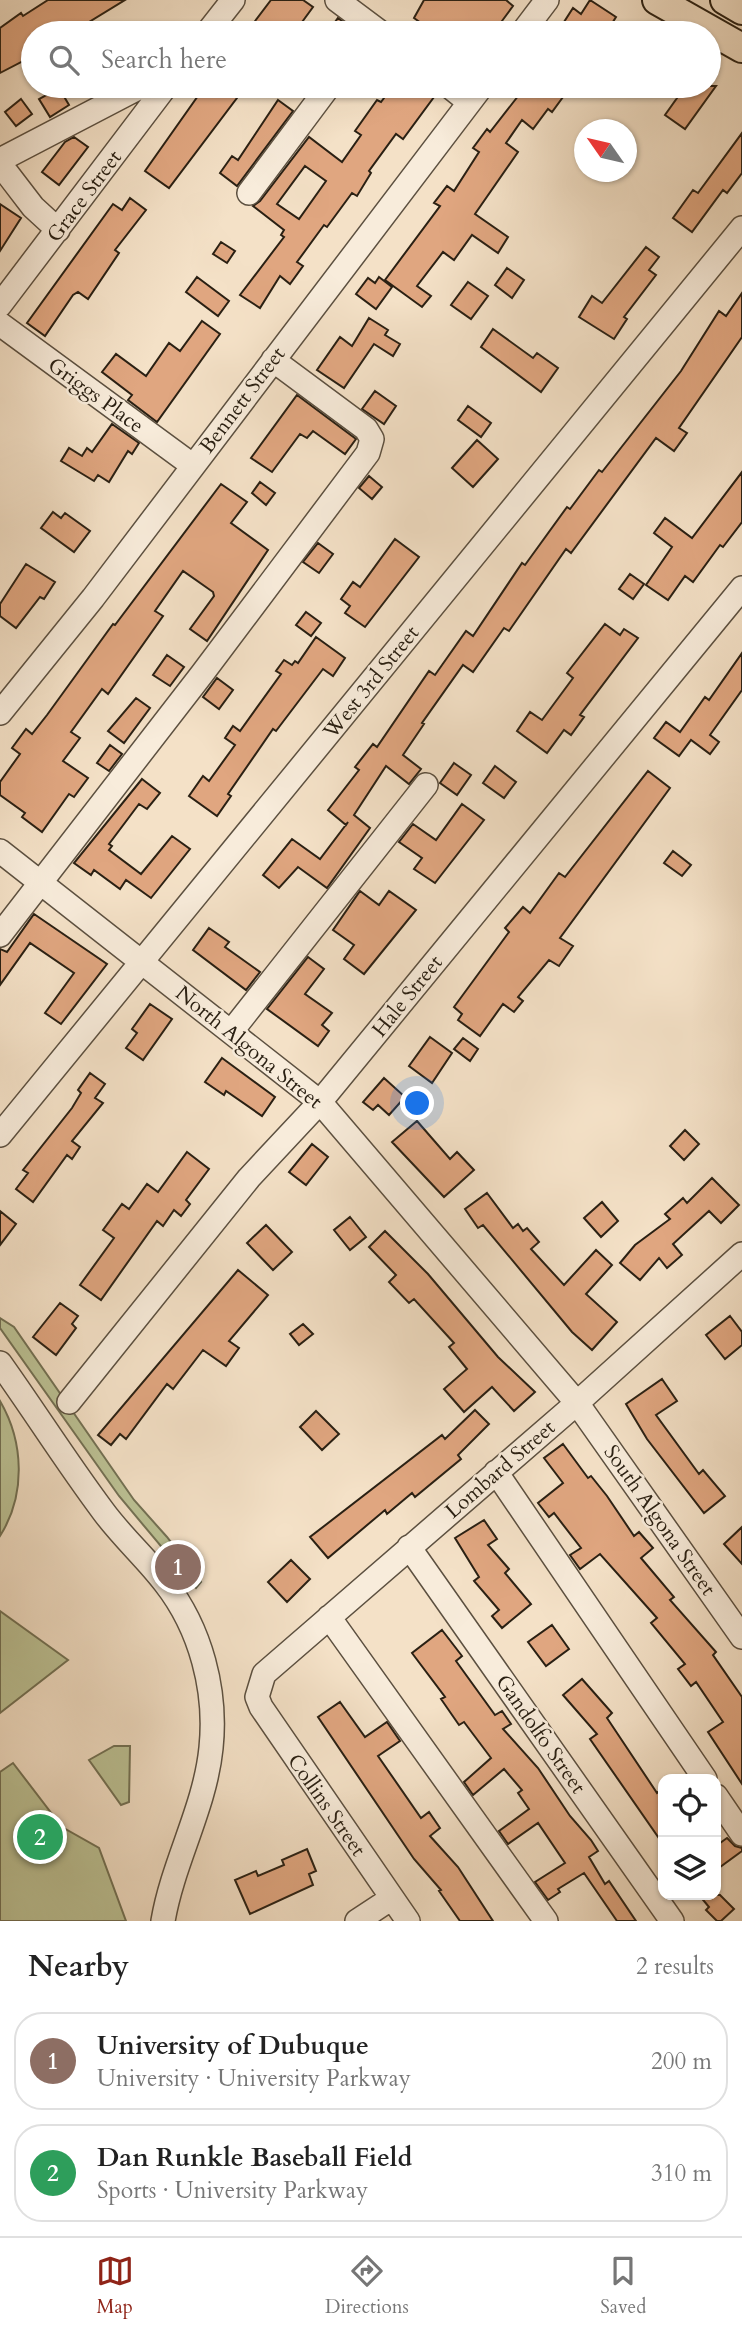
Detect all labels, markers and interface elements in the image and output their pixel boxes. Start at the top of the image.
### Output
search box [21,21,721,98]
icon: search [45,41,83,79]
text: Search here [101,42,227,77]
north arrow [574,119,637,182]
street label: Grace Street [40,144,129,248]
street label: Bennett Street [193,341,292,460]
street label: Griggs Place [42,351,150,440]
street label: West 3rd Street [316,619,426,746]
street label: Hale Street [365,949,450,1043]
street label: North Algona Street [169,979,329,1116]
your location [400,1086,434,1120]
street label: Lombard Street [439,1413,562,1525]
street label: South Algona Street [597,1439,723,1602]
pin: 1 [155,1541,201,1593]
street label: Gandolfo Street [489,1669,593,1800]
street label: Collins Street [281,1748,373,1863]
map controls [658,1774,721,1900]
button: locate [658,1774,721,1837]
pin: 2 [17,1811,63,1863]
button: layers [658,1837,721,1900]
text: Nearby [28,1946,129,1987]
text: 2 results [636,1951,714,1982]
text: University of Dubuque [97,2028,369,2063]
text: 1 [47,2046,59,2077]
text: 200 m [651,2046,712,2077]
text: University · University Parkway [97,2063,411,2094]
text: Dan Runkle Baseball Field [97,2140,412,2175]
text: 2 [47,2158,59,2189]
text: 310 m [651,2158,712,2189]
text: Sports · University Parkway [97,2175,368,2206]
tab: Map [96,2252,134,2320]
tab: Directions [325,2252,409,2320]
tab: Saved [600,2252,646,2320]

